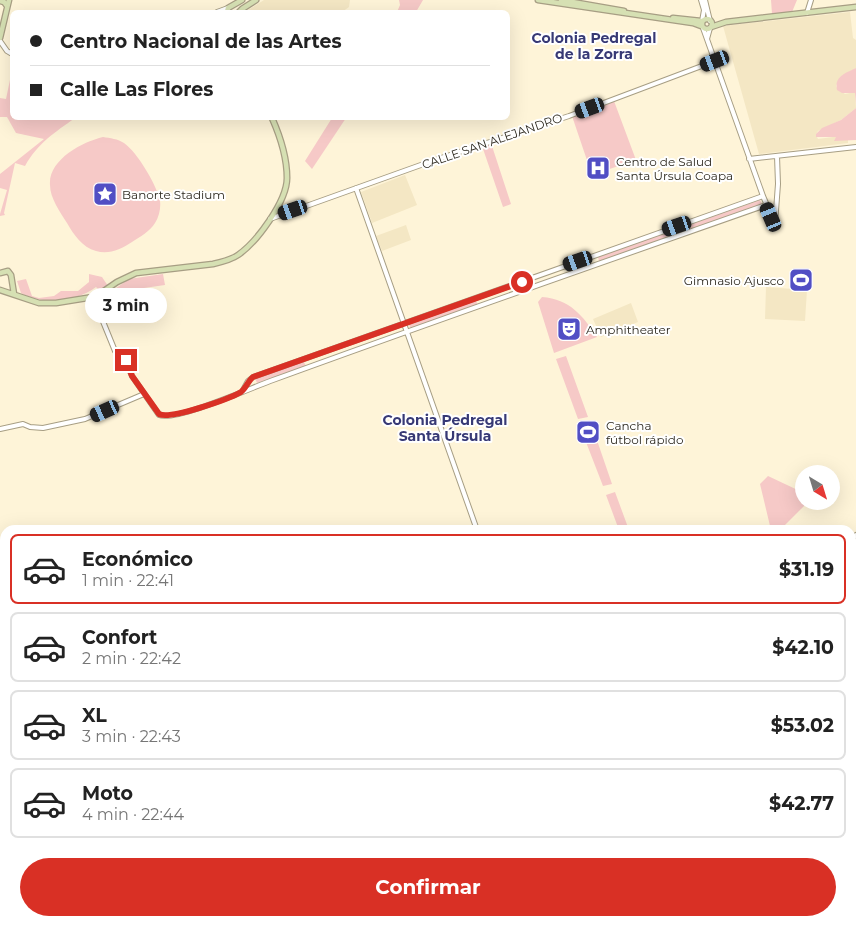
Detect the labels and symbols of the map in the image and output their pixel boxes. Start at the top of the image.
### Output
district label: Colonia Pedregal de la Zorra [532,29,656,63]
car [698,49,731,73]
car [573,96,606,120]
street label: CALLE SAN ALEJANDRO [420,110,564,172]
place label: Centro de Salud Santa Úrsula Coapa [616,154,733,183]
hospital icon: Centro de Salud Santa Úrsula Coapa [585,155,611,181]
place icon: Banorte Stadium [92,181,118,207]
place label: Banorte Stadium [122,187,225,202]
car [276,198,309,222]
car [758,200,783,234]
car [660,214,693,238]
car [561,249,594,273]
sports icon: Gimnasio Ajusco [788,267,814,293]
route start [511,271,533,293]
place label: Gimnasio Ajusco [684,273,784,288]
callout: 3 min [85,288,167,322]
theatre icon: Amphitheater [556,316,582,342]
place label: Amphitheater [586,322,671,337]
route end [115,349,137,371]
car [88,398,121,424]
district label: Colonia Pedregal Santa Úrsula [383,411,507,445]
place label: Cancha fútbol rápido [606,418,683,447]
sports icon: Cancha fútbol rápido [575,419,601,445]
north arrow [795,465,840,510]

